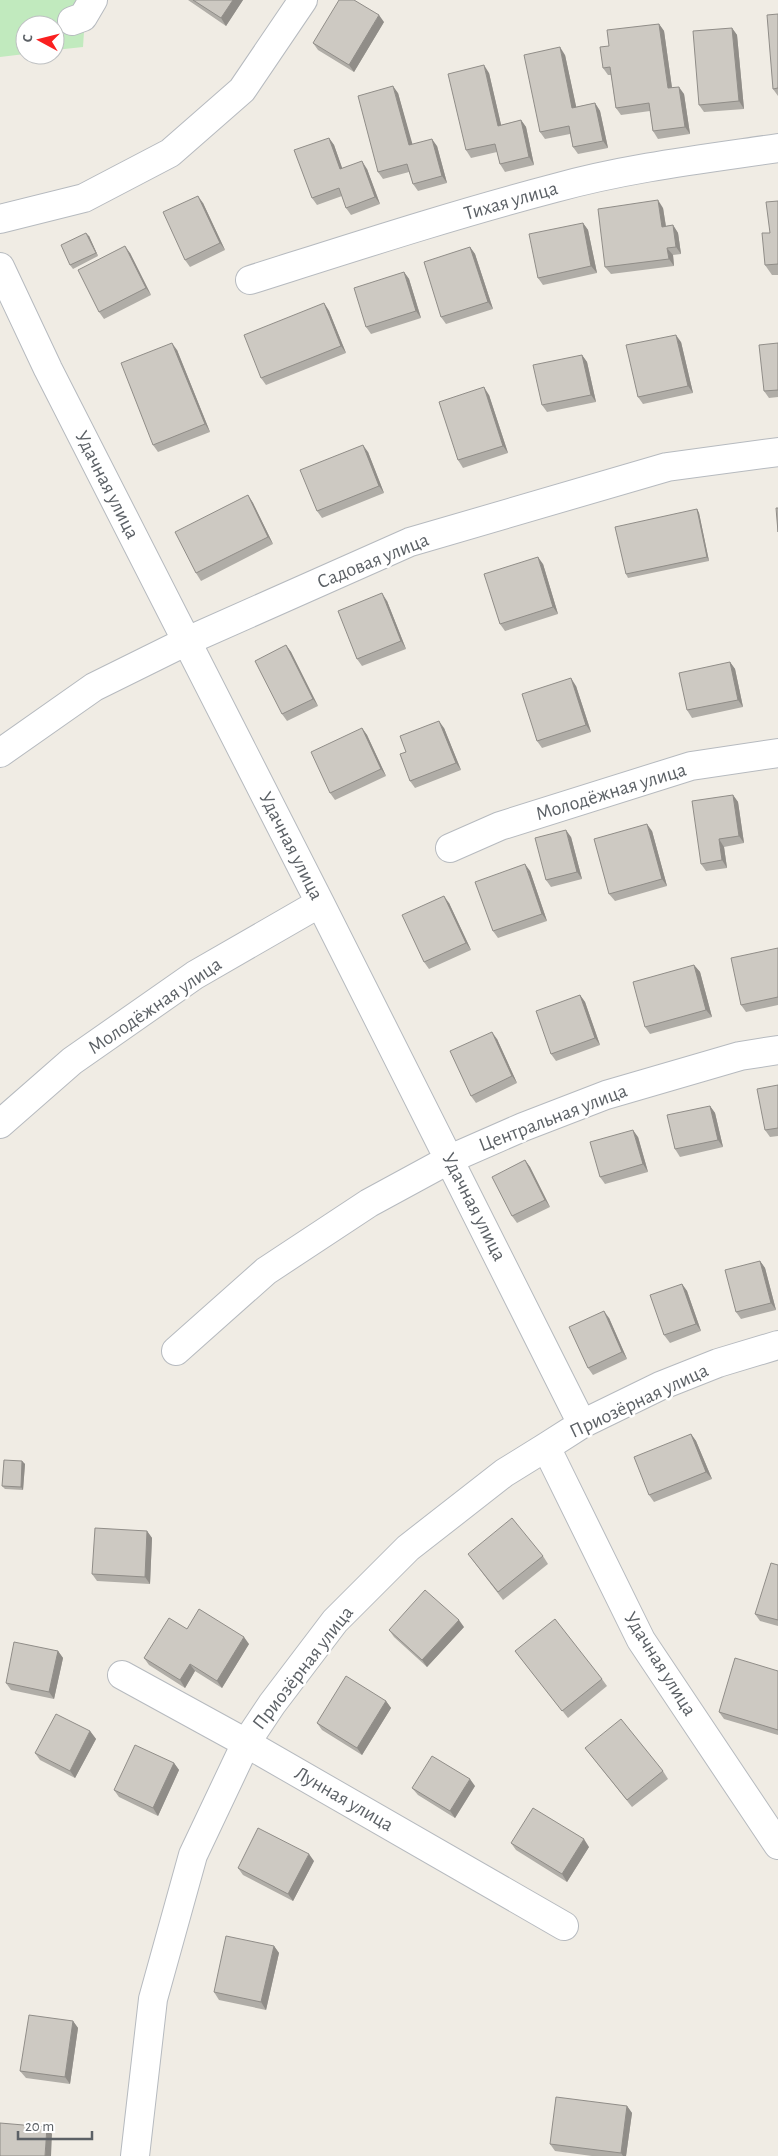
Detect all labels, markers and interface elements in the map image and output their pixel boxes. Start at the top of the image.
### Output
north arrow [15,15,65,65]
text: С [21,34,36,43]
street label: Тихая улица [462,178,560,224]
street label: Удачная улица [71,428,143,542]
street label: Садовая улица [314,530,432,592]
street label: Молодёжная улица [533,760,689,824]
street label: Удачная улица [255,789,327,903]
street label: Молодёжная улица [85,954,225,1058]
street label: Центральная улица [476,1080,630,1156]
street label: Удачная улица [438,1150,510,1264]
street label: Приозёрная улица [567,1360,711,1442]
street label: Приозёрная улица [249,1603,357,1733]
street label: Удачная улица [620,1609,700,1719]
street label: Лунная улица [291,1763,397,1835]
scale bar [18,2108,91,2140]
text: 20 m [25,2119,54,2134]

